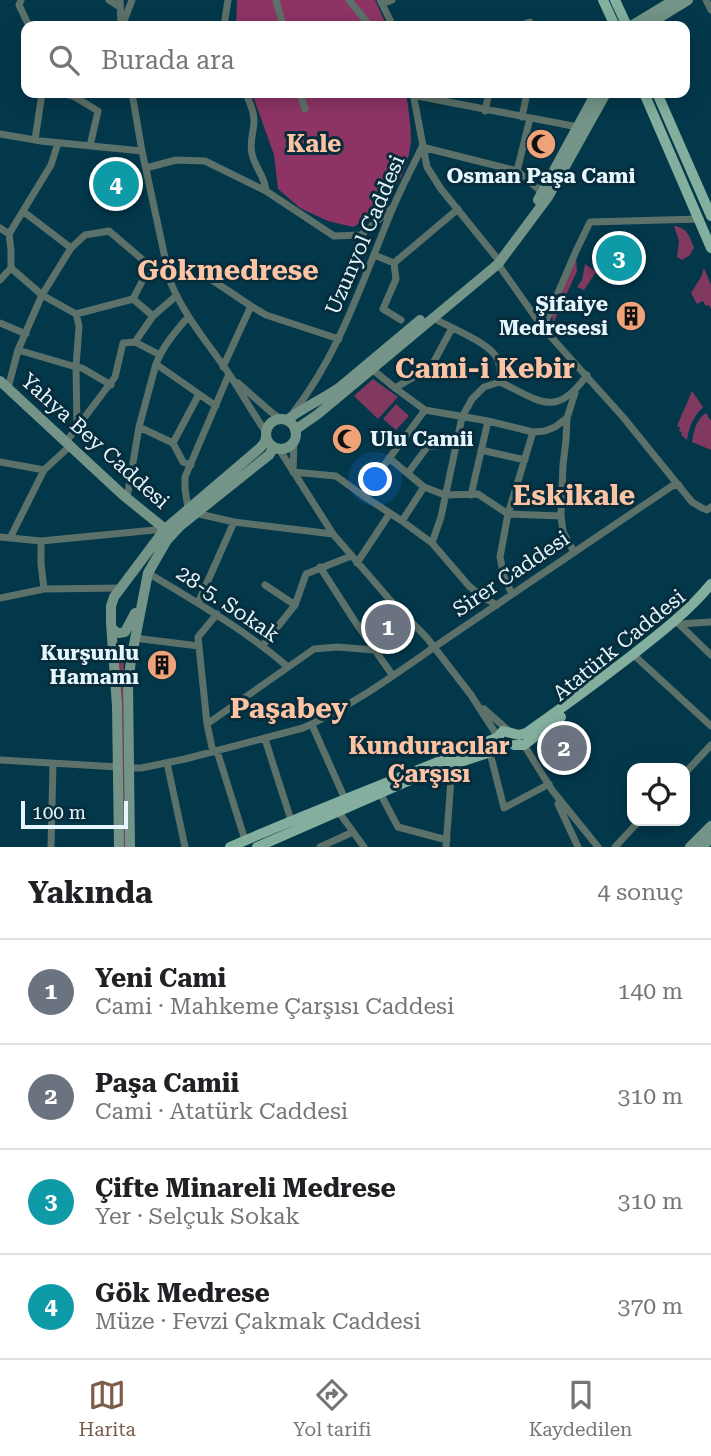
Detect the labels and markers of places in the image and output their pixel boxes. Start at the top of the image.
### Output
mosque icon: Osman Paşa Cami [524,127,558,161]
pin: 4 [93,158,139,210]
place label: Osman Paşa Cami [446,164,636,188]
pin: 3 [596,232,642,284]
place label: Şifaiye Medresesi [499,292,608,340]
building icon: Şifaiye Medresesi [614,299,648,333]
mosque icon: Ulu Camii [330,422,364,456]
place label: Ulu Camii [370,427,474,451]
pin: 1 [365,601,411,653]
place label: Kurşunlu Hamamı [41,641,139,689]
building icon: Kurşunlu Hamamı [145,648,179,682]
pin: 2 [541,722,587,774]

